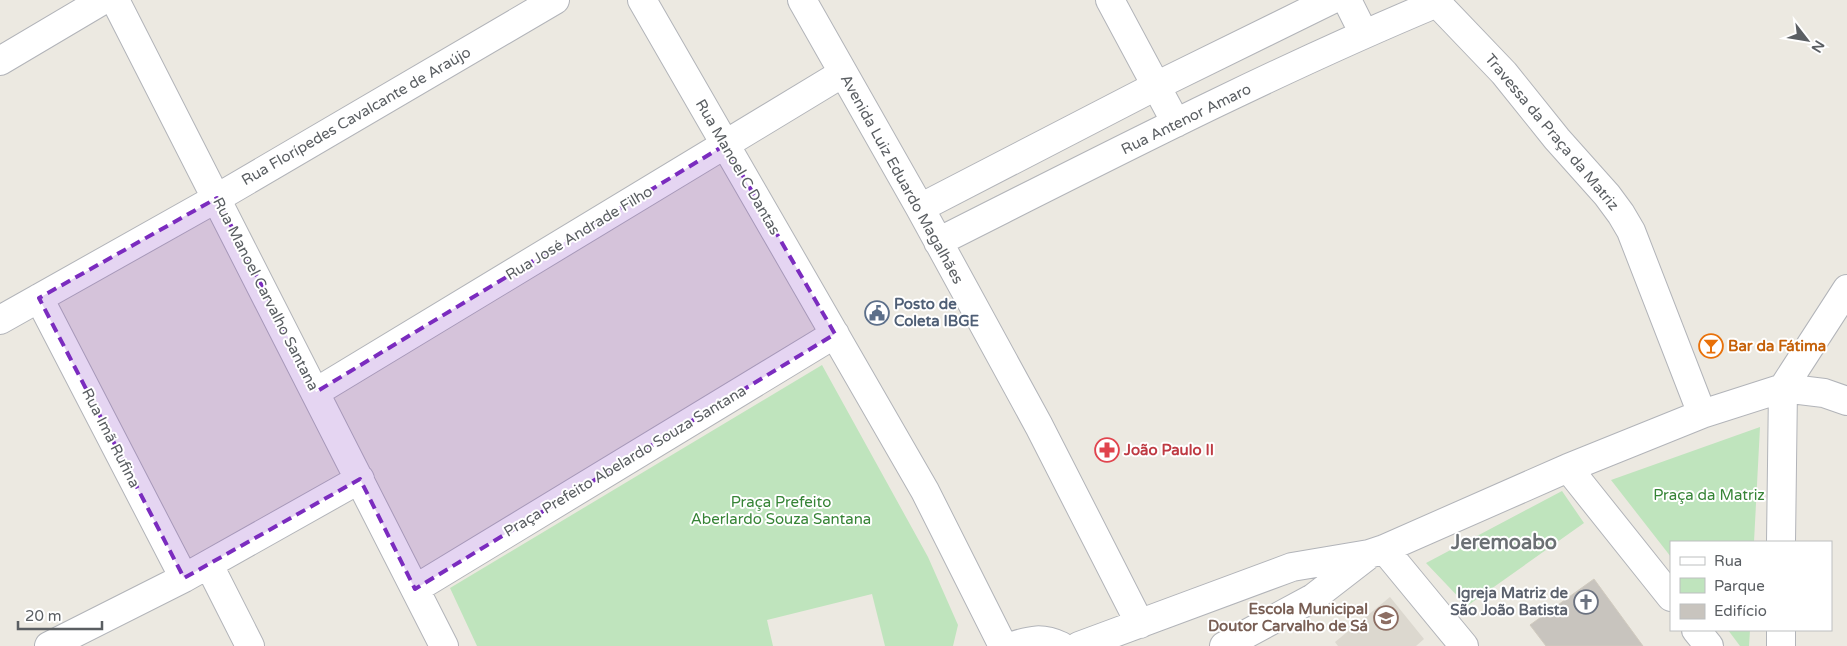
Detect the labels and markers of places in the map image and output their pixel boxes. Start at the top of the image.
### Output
place label: Posto de Coleta IBGE [894,295,980,330]
public building icon: Posto de Coleta IBGE [864,300,890,326]
bar icon: Bar da Fátima [1698,333,1724,359]
place label: Bar da Fátima [1728,337,1826,355]
pharmacy icon: João Paulo II [1094,437,1120,463]
place label: João Paulo II [1123,441,1214,459]
place label: Igreja Matriz de São João Batista [1450,584,1568,619]
church icon: Igreja Matriz de São João Batista [1573,589,1599,615]
place label: Escola Municipal Doutor Carvalho de Sá [1208,600,1368,635]
school or university icon: Escola Municipal Doutor Carvalho de Sá [1373,605,1399,631]

